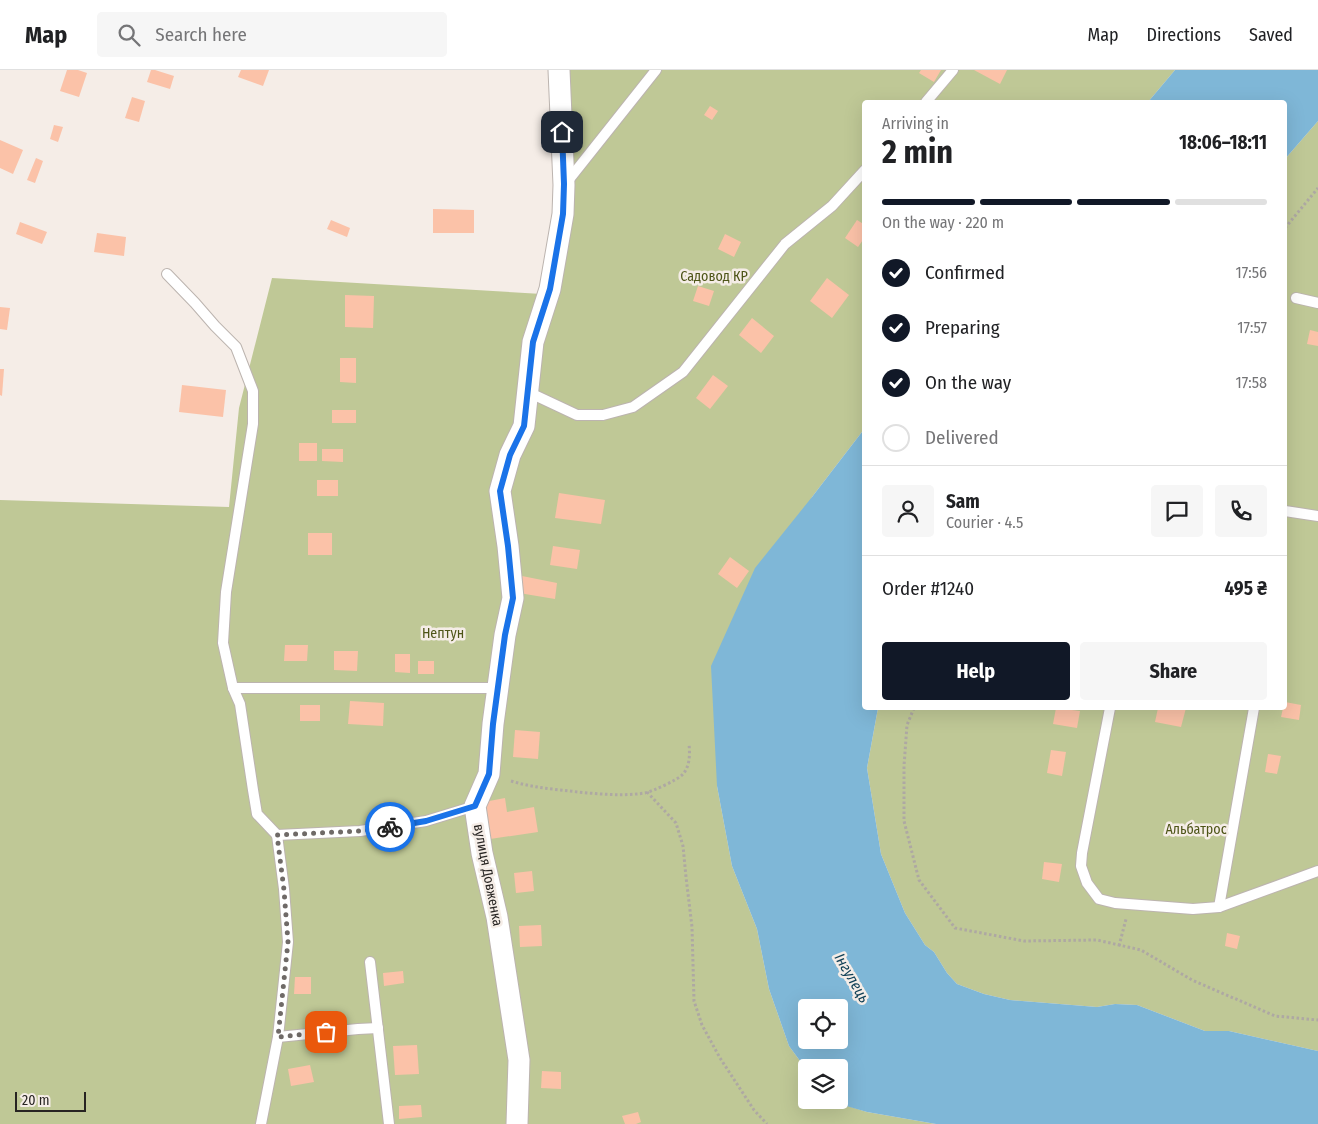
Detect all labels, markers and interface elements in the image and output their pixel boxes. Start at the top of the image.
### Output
search box [97,12,447,57]
text: Map [25,21,67,49]
icon: search [115,21,143,49]
text: Search here [155,23,247,46]
text: Map [1087,24,1119,46]
text: Directions [1147,24,1221,46]
text: Saved [1249,24,1293,46]
pin [541,111,583,153]
text: Arriving in [882,114,949,133]
icon: home [548,118,576,146]
text: 18:06–18:11 [1179,131,1267,154]
text: 2 min [882,133,953,171]
text: On the way · 220 m [882,213,1004,232]
icon: check [882,259,910,287]
text: Confirmed [925,261,1005,284]
text: 17:56 [1236,263,1267,282]
park label: Садовод КР [680,268,748,285]
icon: check [882,314,910,342]
text: Preparing [925,316,1000,339]
text: 17:57 [1237,318,1267,337]
icon: check [882,369,910,397]
text: On the way [925,371,1011,394]
text: 17:58 [1235,373,1267,392]
text: Delivered [925,426,999,449]
button: person [882,485,934,537]
button: chat [1151,485,1203,537]
button: phone [1215,485,1267,537]
text: Sam [946,490,980,513]
text: Courier · 4.5 [946,513,1023,532]
text: Order #1240 [882,577,974,600]
text: 495 ₴ [1224,577,1267,600]
park label: Нептун [422,625,464,642]
button: Help [882,642,1070,700]
button: Share [1080,642,1267,700]
courier [365,802,415,852]
icon: bike [376,813,404,841]
park label: Альбатрос [1165,821,1227,838]
street label: вулиця Довженка [470,822,506,928]
water label: Інгулець [831,950,873,1006]
map controls [798,999,848,1109]
button: locate [798,999,848,1049]
pin [305,1011,347,1053]
icon: bag [312,1018,340,1046]
button: layers [798,1059,848,1109]
scale bar [15,1089,86,1112]
text: 20 m [22,1092,50,1109]

